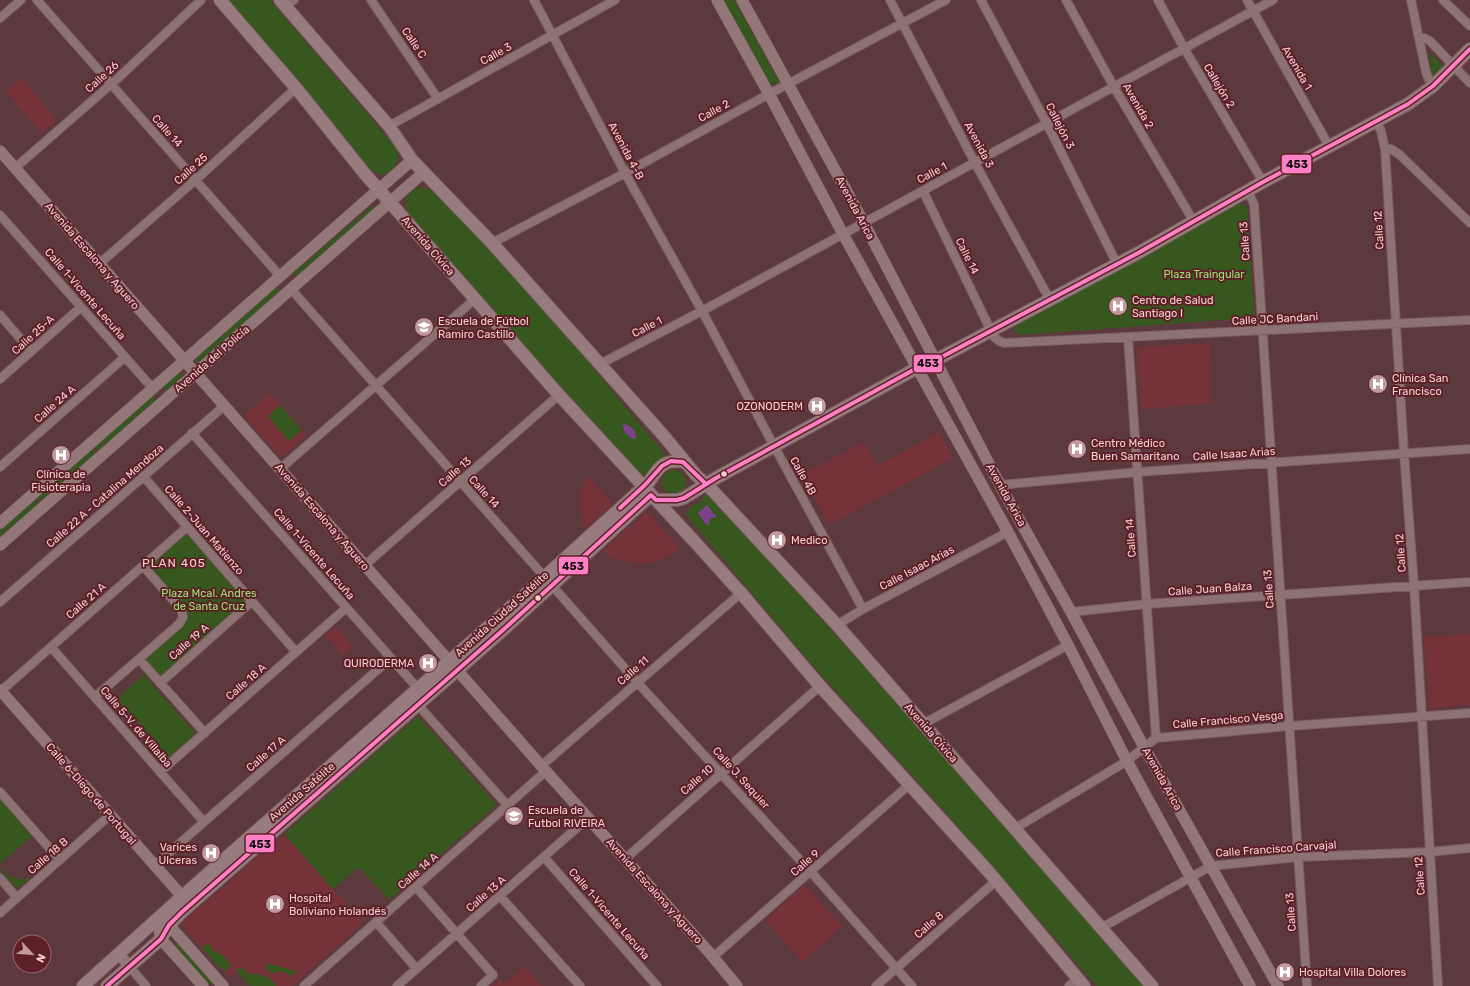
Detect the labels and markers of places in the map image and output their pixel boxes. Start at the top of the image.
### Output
place label: Centro de Salud Santiago I [1132,294,1214,320]
hospital icon: Centro de Salud Santiago I [1107,295,1129,317]
place label: Escuela de Fútbol Ramiro Castillo [438,315,529,341]
school or university icon: Escuela de Fútbol Ramiro Castillo [413,316,435,338]
place label: Clínica San Francisco [1392,372,1448,398]
hospital icon: Clínica San Francisco [1367,373,1389,395]
hospital icon: OZONODERM [806,395,828,417]
place label: OZONODERM [736,400,803,413]
place label: Centro Médico Buen Samaritano [1091,437,1179,463]
hospital icon: Centro Médico Buen Samaritano [1066,438,1088,460]
hospital icon: Clínica de Fisioterapia [50,444,72,466]
place label: Clínica de Fisioterapia [31,468,91,494]
unlabelled marker [719,469,729,479]
hospital icon: Medico [766,529,788,551]
place label: Medico [791,534,828,547]
unlabelled marker [533,593,543,603]
hospital icon: QUIRODERMA [417,652,439,674]
place label: QUIRODERMA [344,657,415,670]
place label: Escuela de Futbol RIVEIRA [528,804,606,830]
school or university icon: Escuela de Futbol RIVEIRA [503,805,525,827]
place label: Varices Ulceras [159,841,197,867]
hospital icon: Varices Ulceras [200,842,222,864]
place label: Hospital Boliviano Holandés [289,892,387,918]
hospital icon: Hospital Boliviano Holandés [264,893,286,915]
hospital icon: Hospital Villa Dolores [1274,961,1296,983]
place label: Hospital Villa Dolores [1299,966,1406,979]

